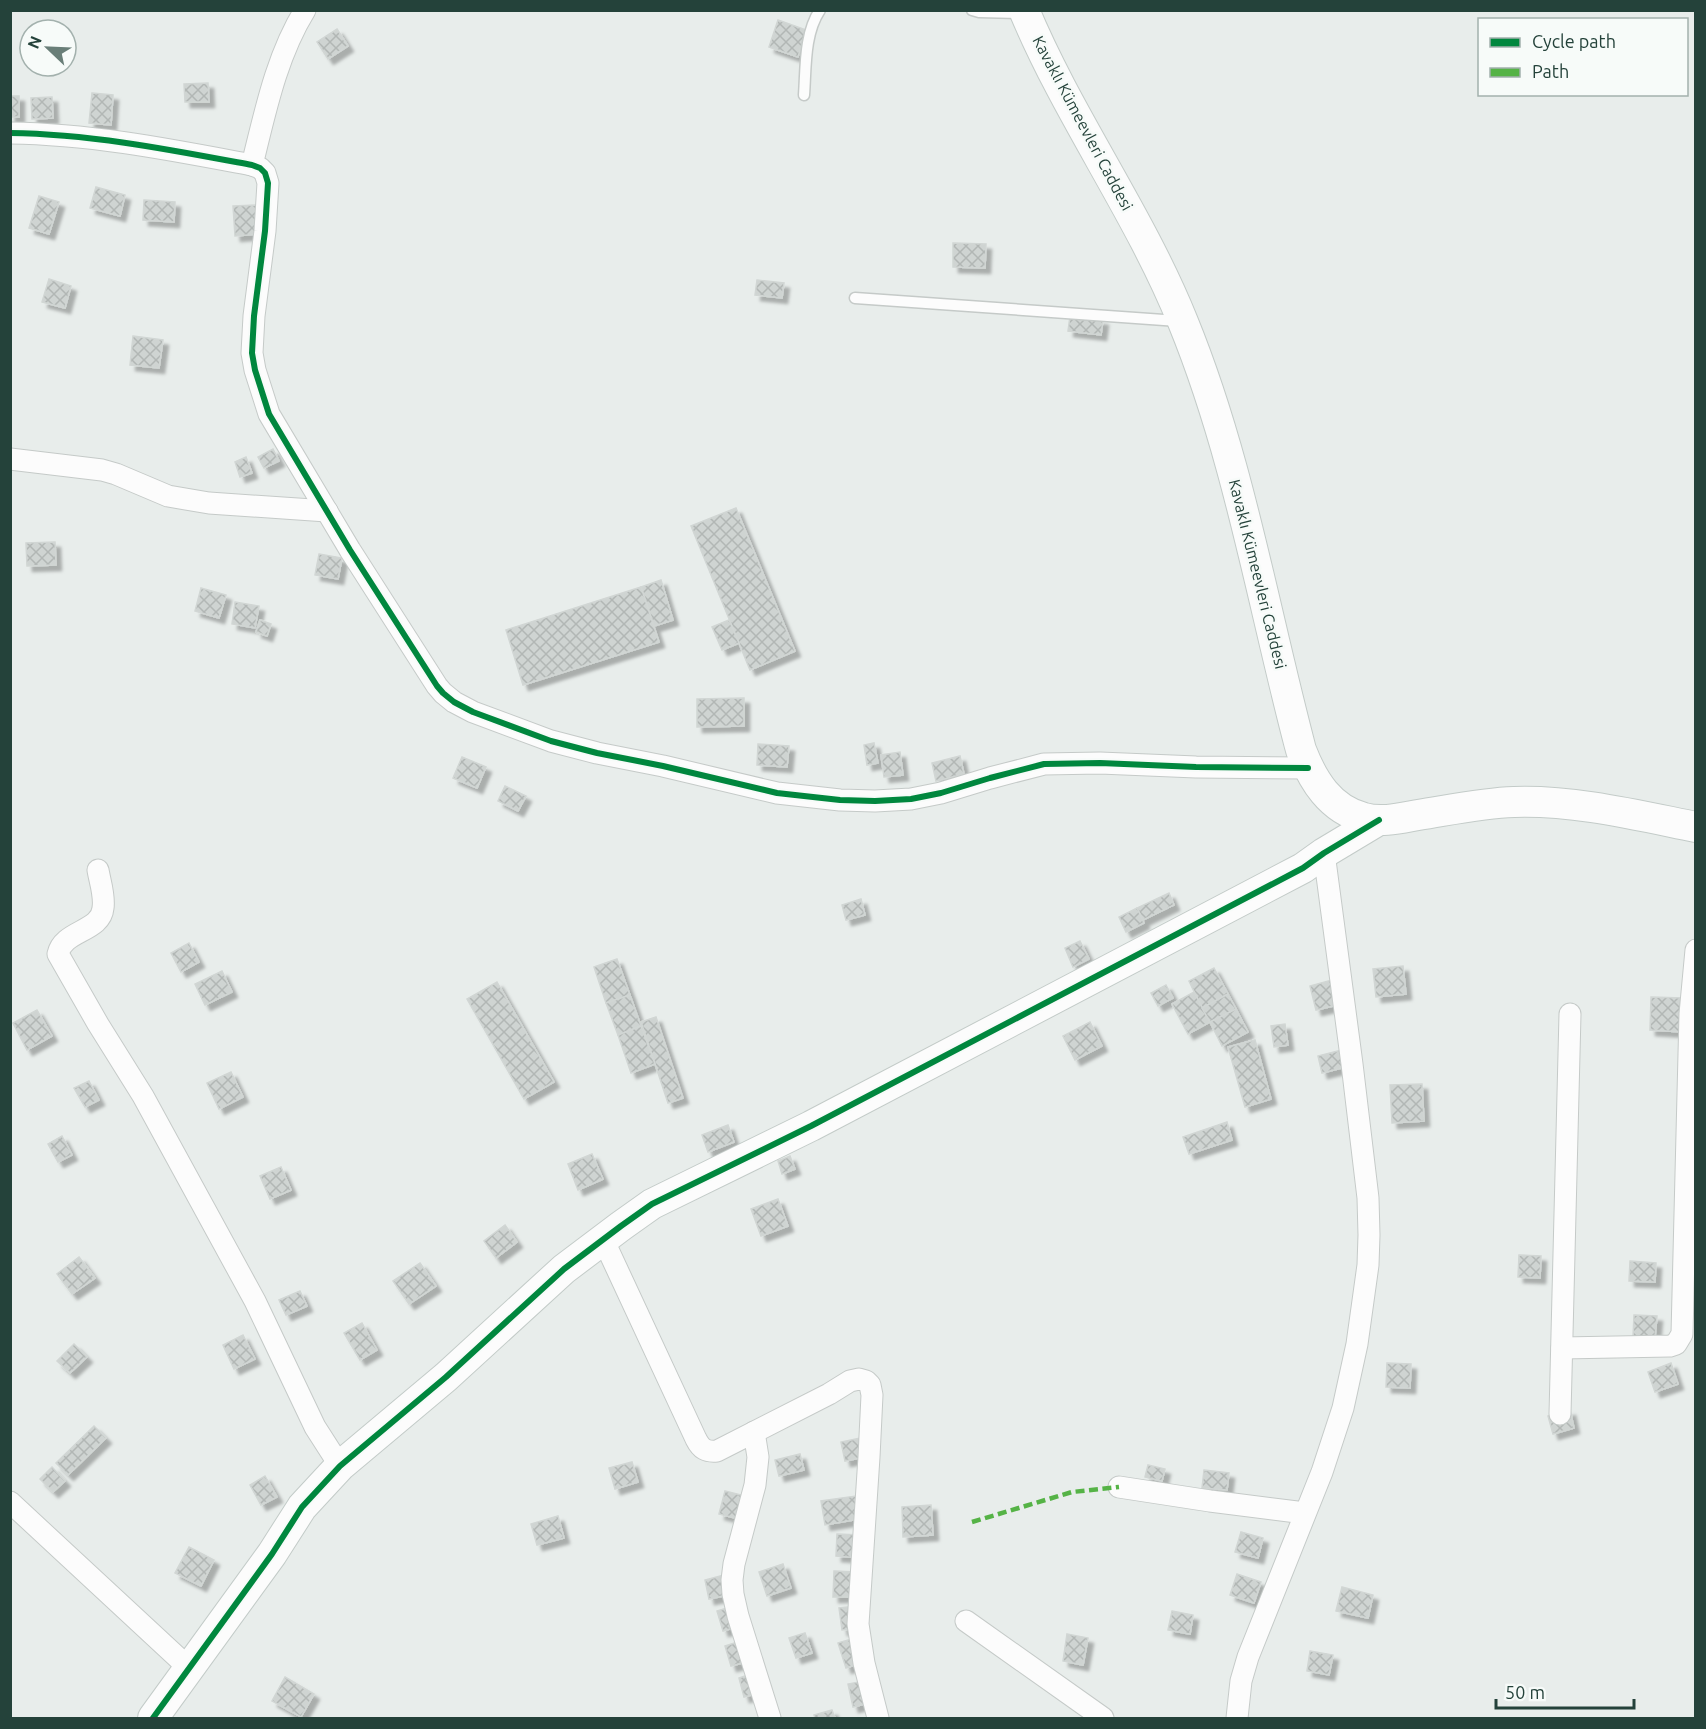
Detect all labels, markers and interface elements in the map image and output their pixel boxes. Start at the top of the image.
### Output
north arrow [18,18,78,78]
legend [1478,18,1688,96]
text: Cycle path [1532,31,1616,51]
text: N [24,33,45,51]
street label: Kavaklı Kümeevleri Caddesi [1029,33,1137,213]
text: Path [1532,61,1569,81]
street label: Kavaklı Kümeevleri Caddesi [1226,477,1290,671]
scale bar [1496,1672,1634,1710]
text: 50 m [1505,1682,1545,1702]

